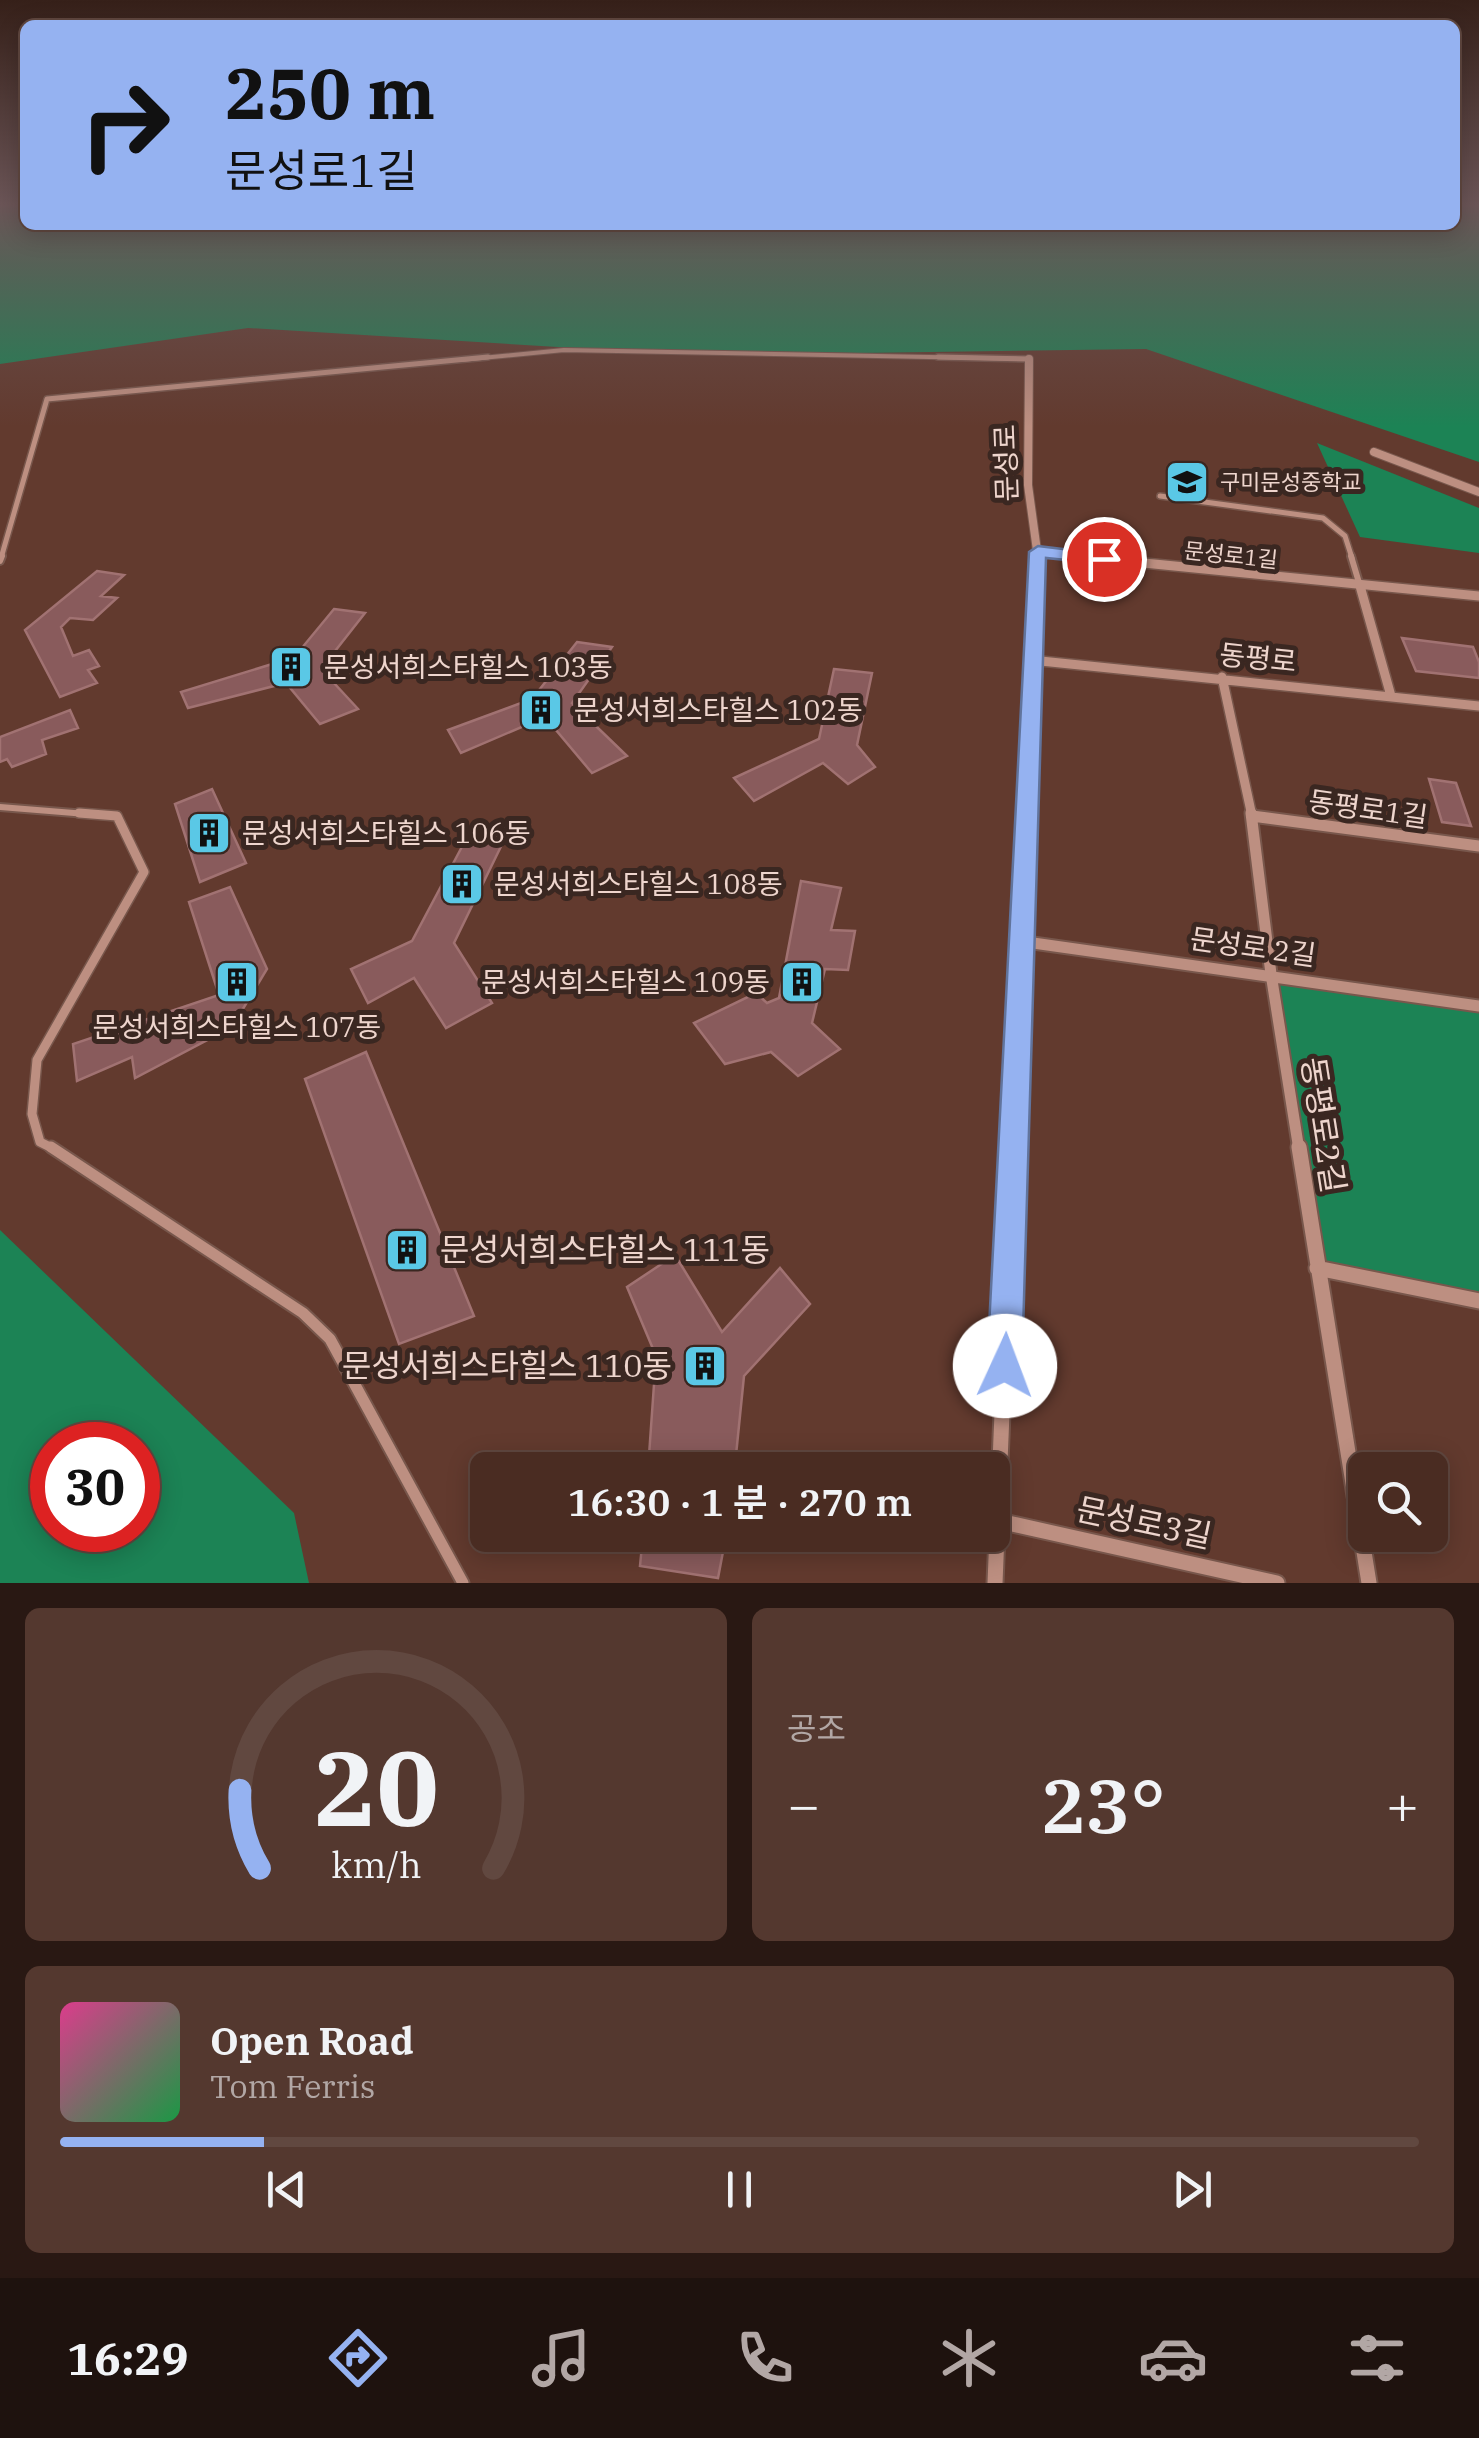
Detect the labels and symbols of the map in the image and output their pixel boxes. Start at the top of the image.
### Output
street label: 문성로 [986,424,1025,502]
school or university icon: 구미문성중학교 [1164,459,1210,505]
place label: 구미문성중학교 [1220,467,1362,496]
pin [1062,517,1147,602]
street label: 문성로1길 [1183,535,1279,574]
street label: 동평로 [1218,635,1298,680]
building icon: 문성서희스타힐스 103동 [268,644,314,690]
place label: 문성서희스타힐스 103동 [324,648,613,685]
building icon: 문성서희스타힐스 102동 [518,687,564,733]
place label: 문성서희스타힐스 102동 [574,691,863,728]
street label: 동평로1길 [1306,782,1430,835]
building icon: 문성서희스타힐스 106동 [186,810,232,856]
place label: 문성서희스타힐스 106동 [242,814,531,851]
building icon: 문성서희스타힐스 108동 [439,861,485,907]
place label: 문성서희스타힐스 108동 [494,865,783,902]
street label: 문성로 2길 [1188,919,1318,974]
building icon: 문성서희스타힐스 107동 [214,959,260,1005]
building icon: 문성서희스타힐스 109동 [779,959,825,1005]
place label: 문성서희스타힐스 109동 [481,963,770,1000]
place label: 문성서희스타힐스 107동 [93,1008,381,1045]
street label: 동평로2길 [1293,1054,1355,1196]
building icon: 문성서희스타힐스 111동 [384,1227,430,1273]
place label: 문성서희스타힐스 111동 [440,1228,770,1270]
position arrow [953,1314,1057,1418]
building icon: 문성서희스타힐스 110동 [682,1343,728,1389]
place label: 문성서희스타힐스 110동 [342,1344,672,1386]
speed limit sign: 30 [30,1422,160,1552]
street label: 문성로3길 [1073,1487,1216,1557]

